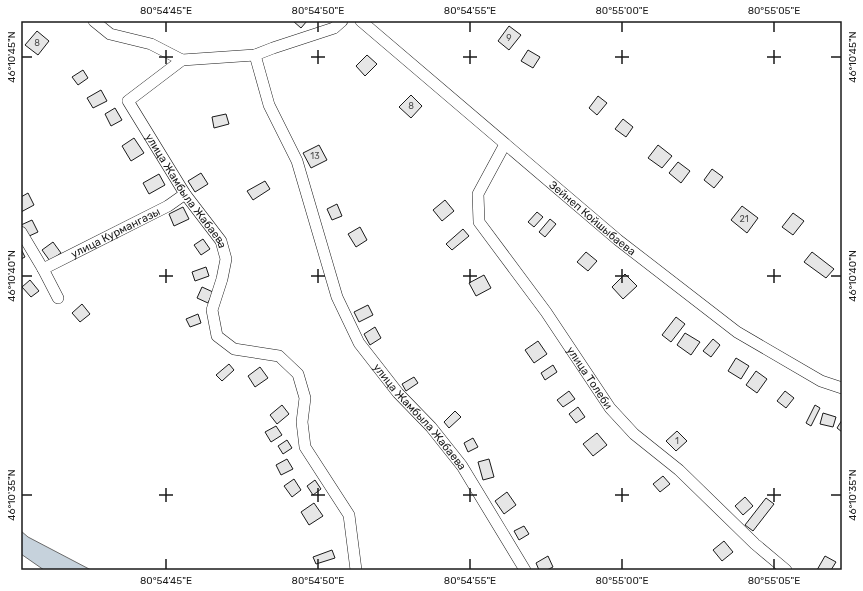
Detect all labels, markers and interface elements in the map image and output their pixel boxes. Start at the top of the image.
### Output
text: 80°54'45"E [140,5,192,17]
text: 80°54'50"E [292,5,344,17]
text: 80°54'55"E [444,5,496,17]
text: 80°55'00"E [595,5,649,17]
text: 80°55'05"E [748,5,800,17]
text: 46°10'45"N [6,31,18,83]
text: 46°10'45"N [847,31,859,83]
house number: 9 [506,33,512,43]
house number: 8 [34,38,40,48]
house number: 8 [408,101,414,111]
street label: улица Жамбыла Жабаева [142,131,229,250]
house number: 13 [310,151,320,161]
street label: Зейнеп Койшыбаева [546,178,638,258]
street label: улица Курмангазы [69,205,162,261]
house number: 21 [739,214,749,224]
text: 46°10'40"N [6,250,18,302]
text: 46°10'40"N [847,250,859,302]
street label: улица Толеби [564,344,615,412]
street label: улица Жамбыла Жабаева [370,361,469,472]
house number: 1 [675,436,679,446]
text: 46°10'35"N [6,469,18,521]
text: 46°10'35"N [847,469,859,521]
text: 80°54'45"E [140,575,192,587]
text: 80°54'50"E [292,575,344,587]
text: 80°54'55"E [444,575,496,587]
text: 80°55'00"E [595,575,649,587]
text: 80°55'05"E [748,575,800,587]

